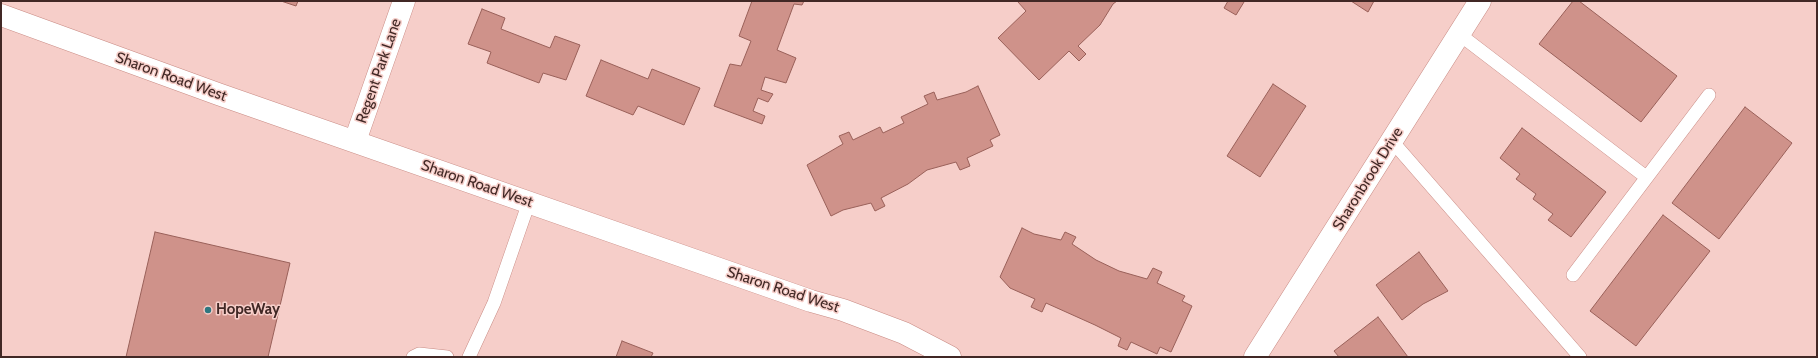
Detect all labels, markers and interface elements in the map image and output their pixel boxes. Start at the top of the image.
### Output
street label: Regent Park Lane [353,16,405,126]
street label: Sharon Road West [113,49,229,105]
street label: Sharonbrook Drive [1329,124,1407,234]
street label: Sharon Road West [419,156,535,212]
street label: Sharon Road West [725,263,841,317]
place label: HopeWay [216,301,280,319]
marker: HopeWay [203,305,213,315]

